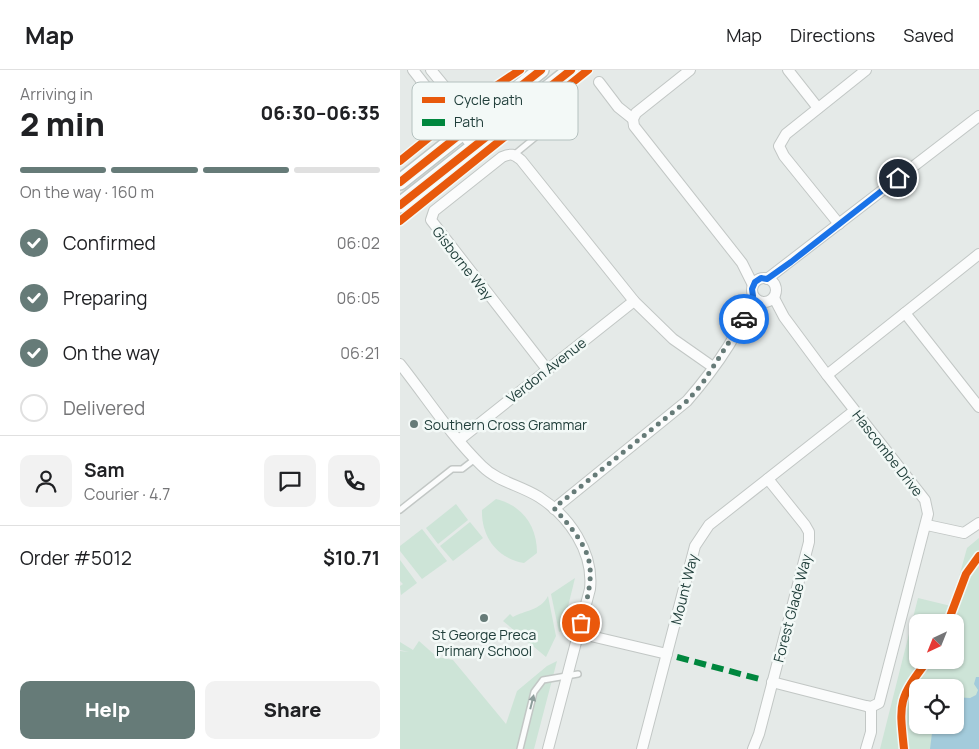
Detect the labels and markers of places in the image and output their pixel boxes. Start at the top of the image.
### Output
pin [877,157,919,199]
place label: Southern Cross Grammar [424,415,587,434]
marker: Southern Cross Grammar [408,418,420,430]
pin [560,602,602,644]
marker: St George Preca Primary School [478,612,490,624]
place label: St George Preca Primary School [432,625,536,660]

